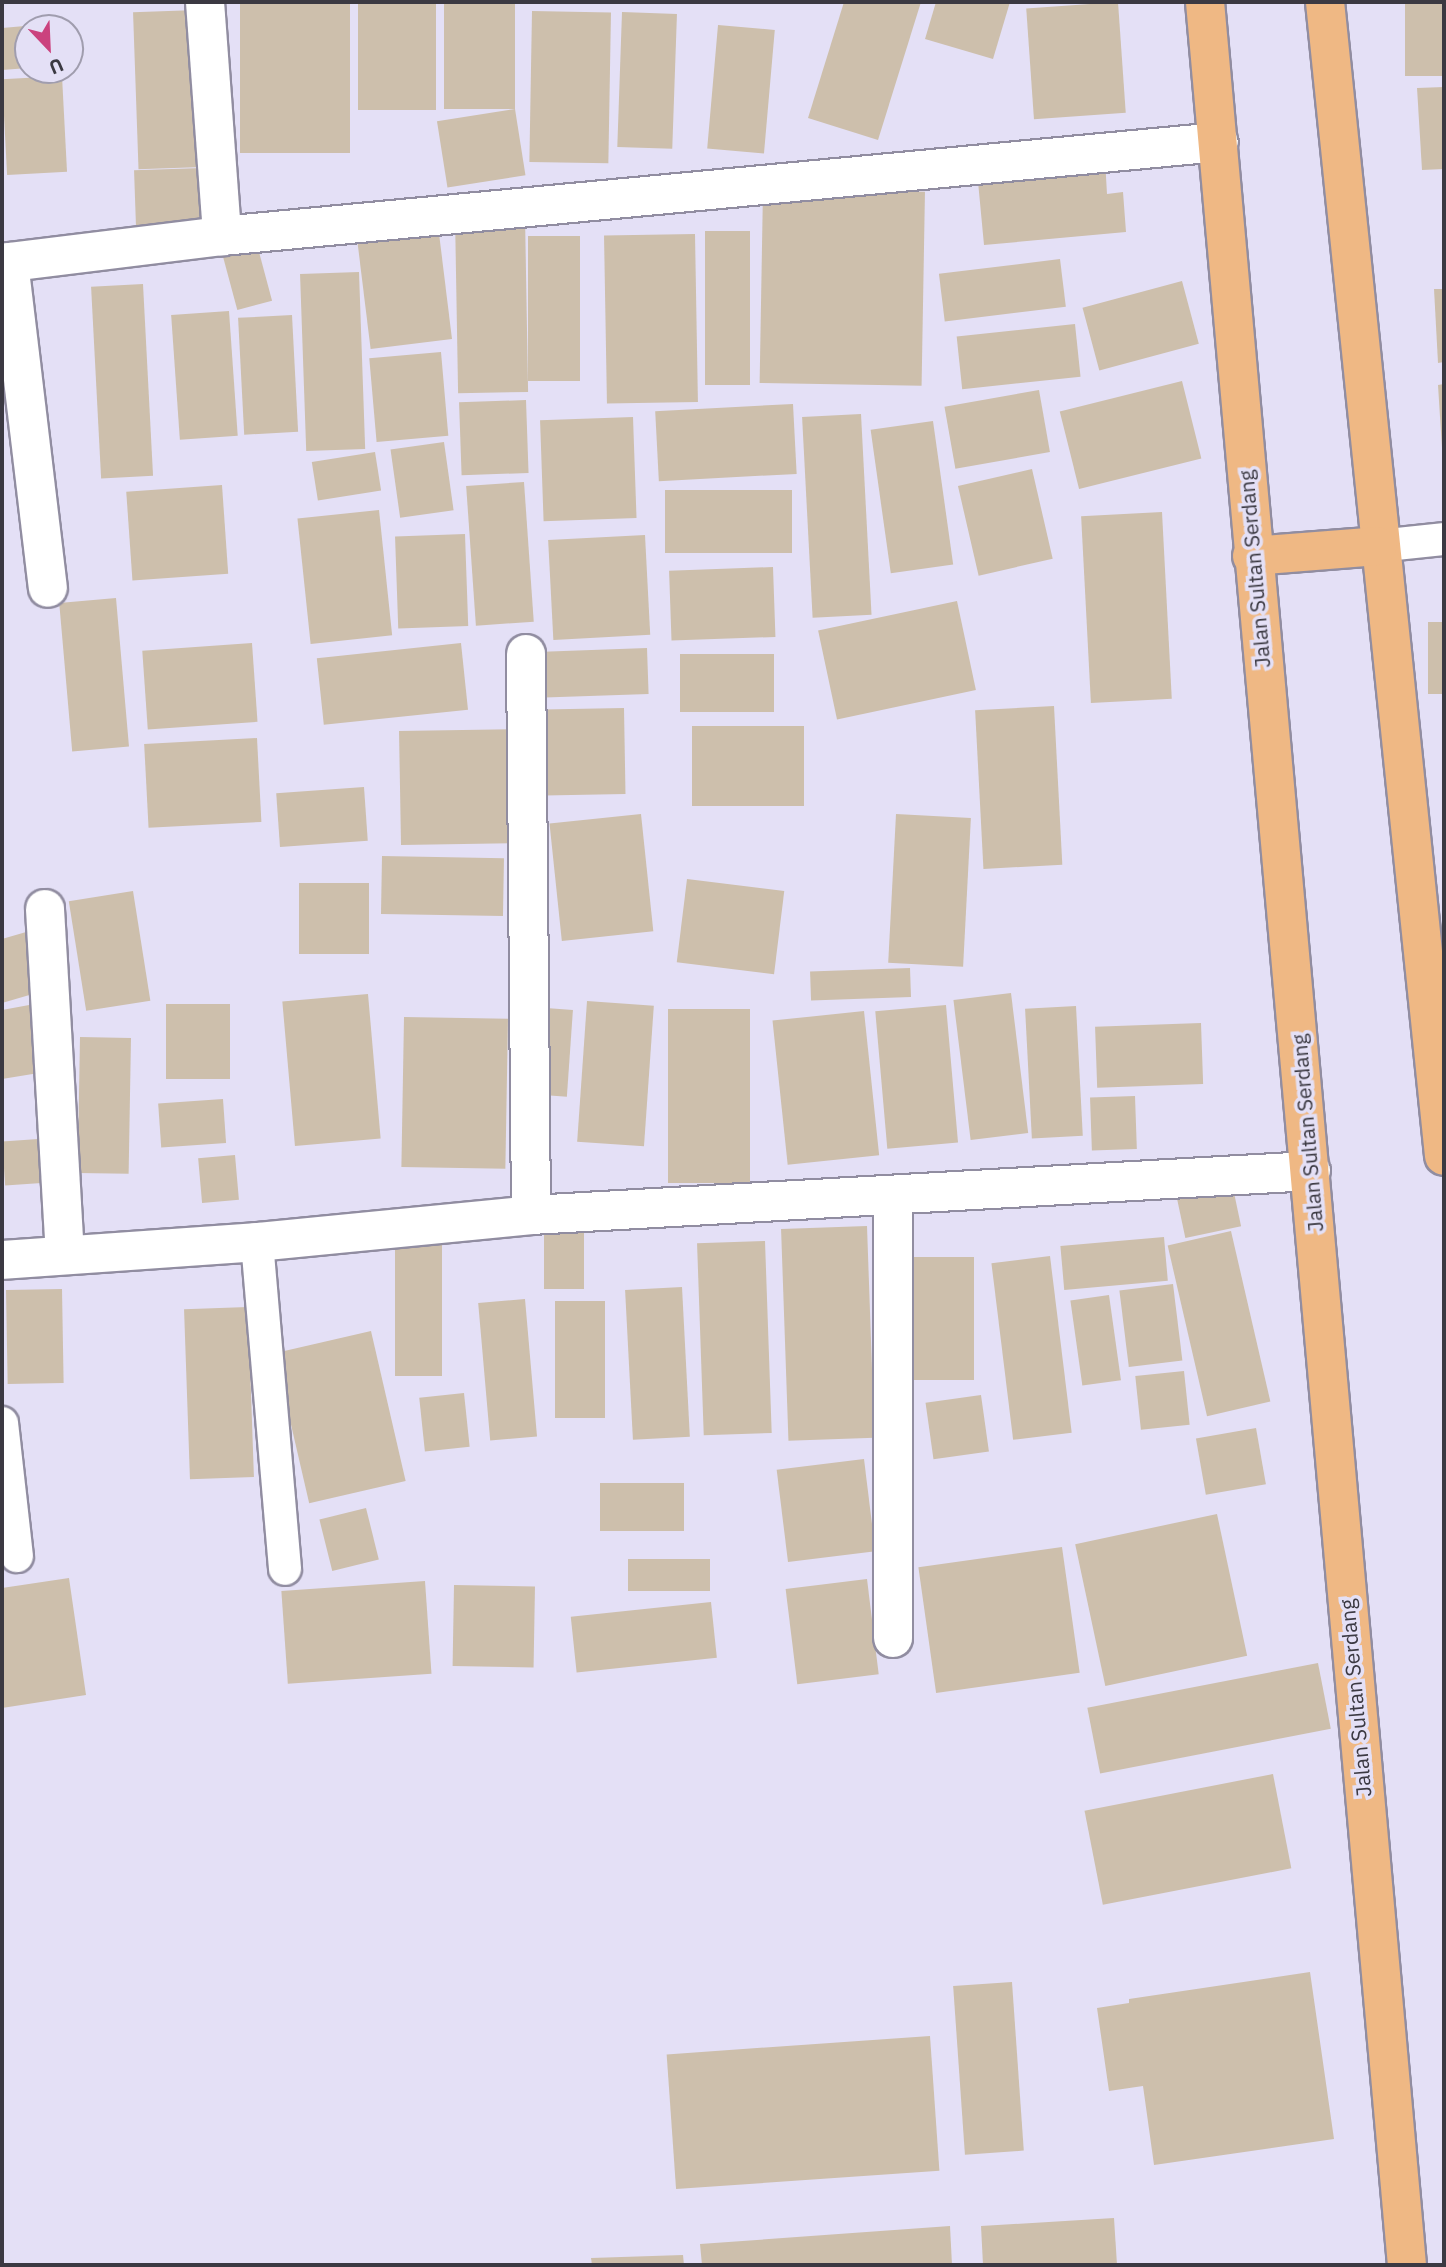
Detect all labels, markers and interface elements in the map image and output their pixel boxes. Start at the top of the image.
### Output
north arrow [14,14,84,84]
text: U [46,53,67,80]
street label: Jalan Sultan Serdang [1233,469,1275,669]
street label: Jalan Sultan Serdang [1286,1033,1328,1233]
street label: Jalan Sultan Serdang [1334,1598,1376,1798]

